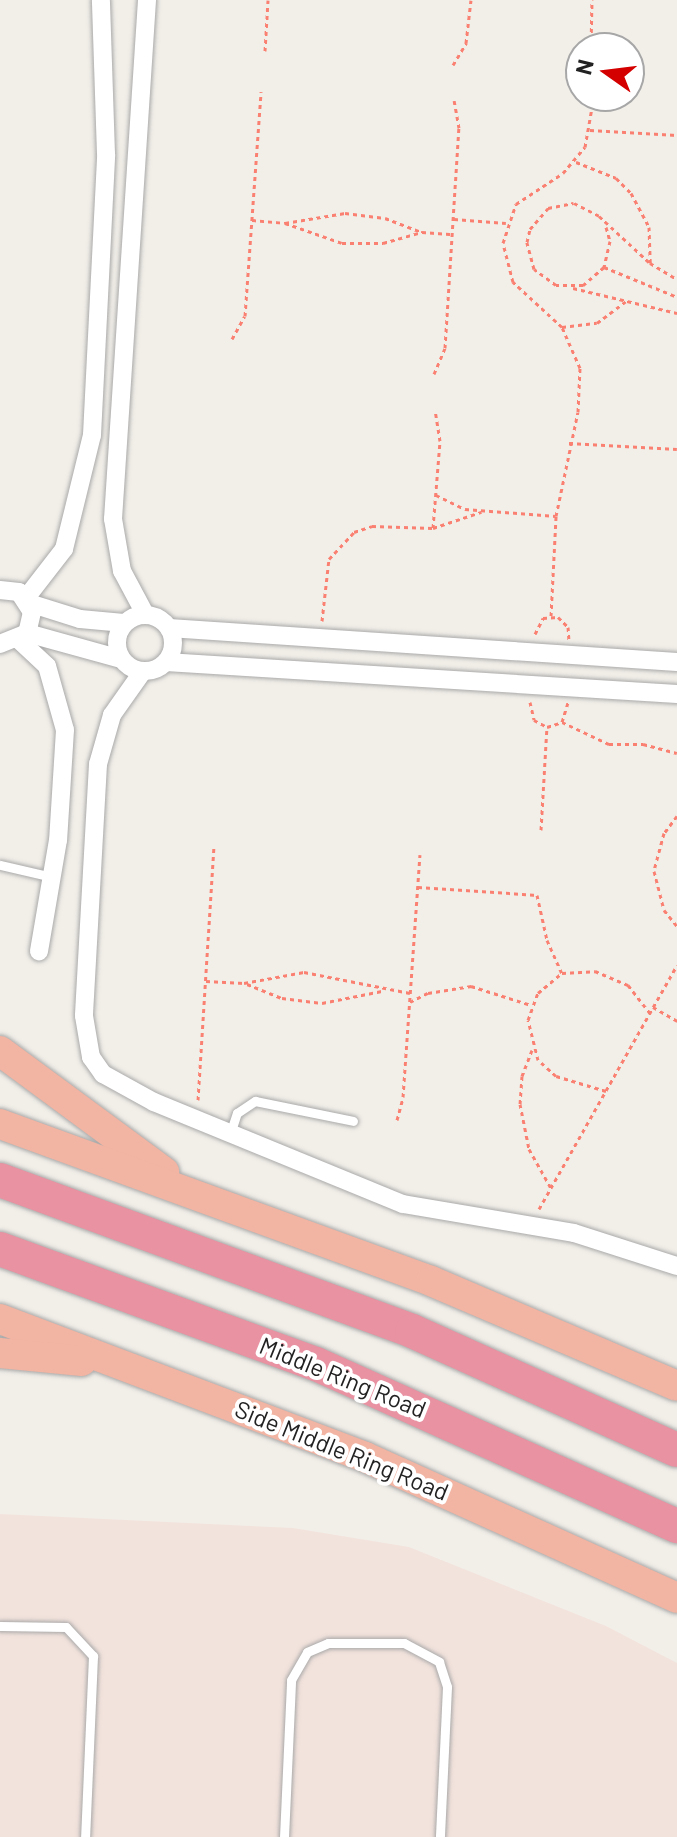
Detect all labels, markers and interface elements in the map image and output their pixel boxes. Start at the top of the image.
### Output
north arrow [565,32,645,112]
text: N [569,56,598,77]
street label: Middle Ring Road [256,1330,430,1424]
street label: Side Middle Ring Road [231,1394,453,1506]

